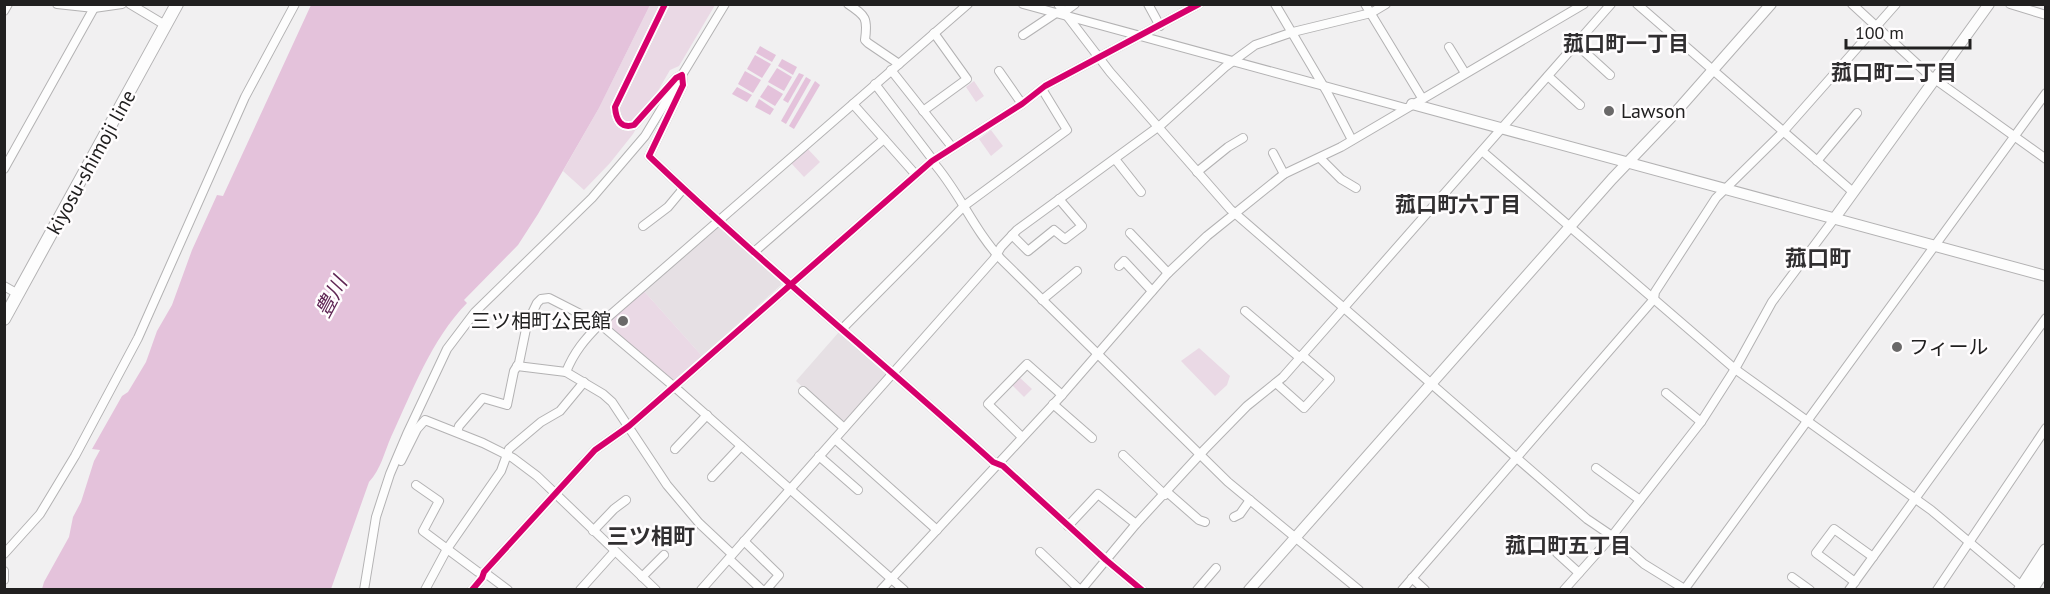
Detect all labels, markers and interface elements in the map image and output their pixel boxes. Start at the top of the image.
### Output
scale bar [1846,12,1970,50]
text: 100 m [1855,21,1904,44]
district label: 菰口町一丁目 [1563,30,1689,57]
district label: 菰口町二丁目 [1831,59,1957,86]
street label: kiyosu-shimoji line [41,85,141,239]
place label: Lawson [1621,98,1686,124]
marker: Lawson [1602,104,1616,118]
district label: 菰口町六丁目 [1395,191,1521,218]
district label: 菰口町 [1785,244,1851,272]
water label: 豊川 [309,270,354,322]
place label: 三ツ相町公民館 [471,308,611,334]
marker: 三ツ相町公民館 [616,314,630,328]
place label: フィール [1909,334,1989,360]
marker: フィール [1890,340,1904,354]
district label: 三ツ相町 [607,522,695,550]
district label: 菰口町五丁目 [1505,532,1631,559]

